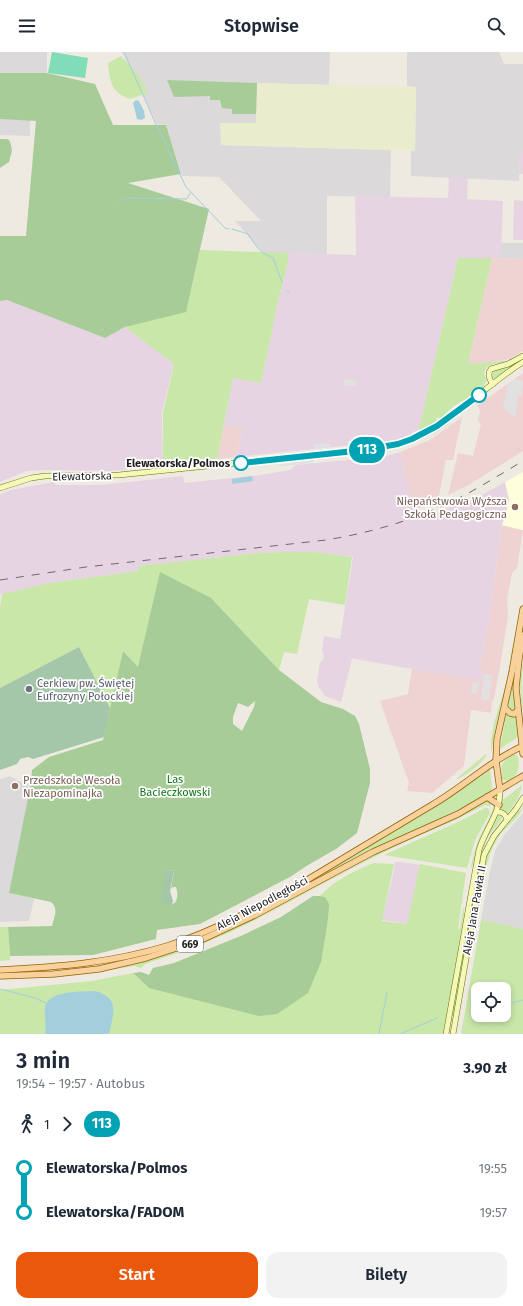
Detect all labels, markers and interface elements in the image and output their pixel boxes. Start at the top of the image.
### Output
icon: menu [16,15,38,37]
text: Stopwise [224,15,299,37]
icon: search [485,15,507,37]
unlabelled marker [471,387,487,403]
line badge: 113 [344,437,390,463]
text: 113 [357,441,377,458]
marker: Elewatorska/Polmos [233,455,249,471]
place label: Elewatorska/Polmos [126,457,231,470]
street label: Elewatorska [52,469,112,484]
place label: Niepaństwowa Wyższa Szkoła Pedagogiczna [396,495,507,521]
marker: Niepaństwowa Wyższa Szkoła Pedagogiczna [510,502,520,512]
place label: Cerkiew pw. Świętej Eufrozyny Połockiej [37,676,134,703]
marker: Cerkiew pw. Świętej Eufrozyny Połockiej [24,684,34,694]
park label: Las Bacieczkowski [140,773,210,799]
place label: Przedszkole Wesoła Niezapominajka [23,774,120,800]
marker: Przedszkole Wesoła Niezapominajka [10,781,20,791]
street label: Aleja Jana Pawła II [460,864,489,956]
street label: Aleja Niepodległości [214,874,310,933]
road number: 669 [177,936,203,952]
map controls [471,982,511,1022]
button: locate [471,982,511,1022]
text: 3 min [16,1047,70,1074]
text: 3.90 zł [463,1059,507,1077]
text: 19:54 – 19:57 · Autobus [16,1076,145,1091]
icon: walk [16,1113,38,1135]
icon: forward [56,1113,78,1135]
text: 113 [92,1115,112,1132]
text: 1 [44,1117,50,1132]
text: Elewatorska/Polmos [46,1159,188,1177]
text: 19:55 [478,1161,507,1176]
text: Elewatorska/FADOM [46,1203,184,1221]
text: 19:57 [479,1205,507,1220]
button: Start [16,1252,258,1298]
button: Bilety [266,1252,507,1298]

